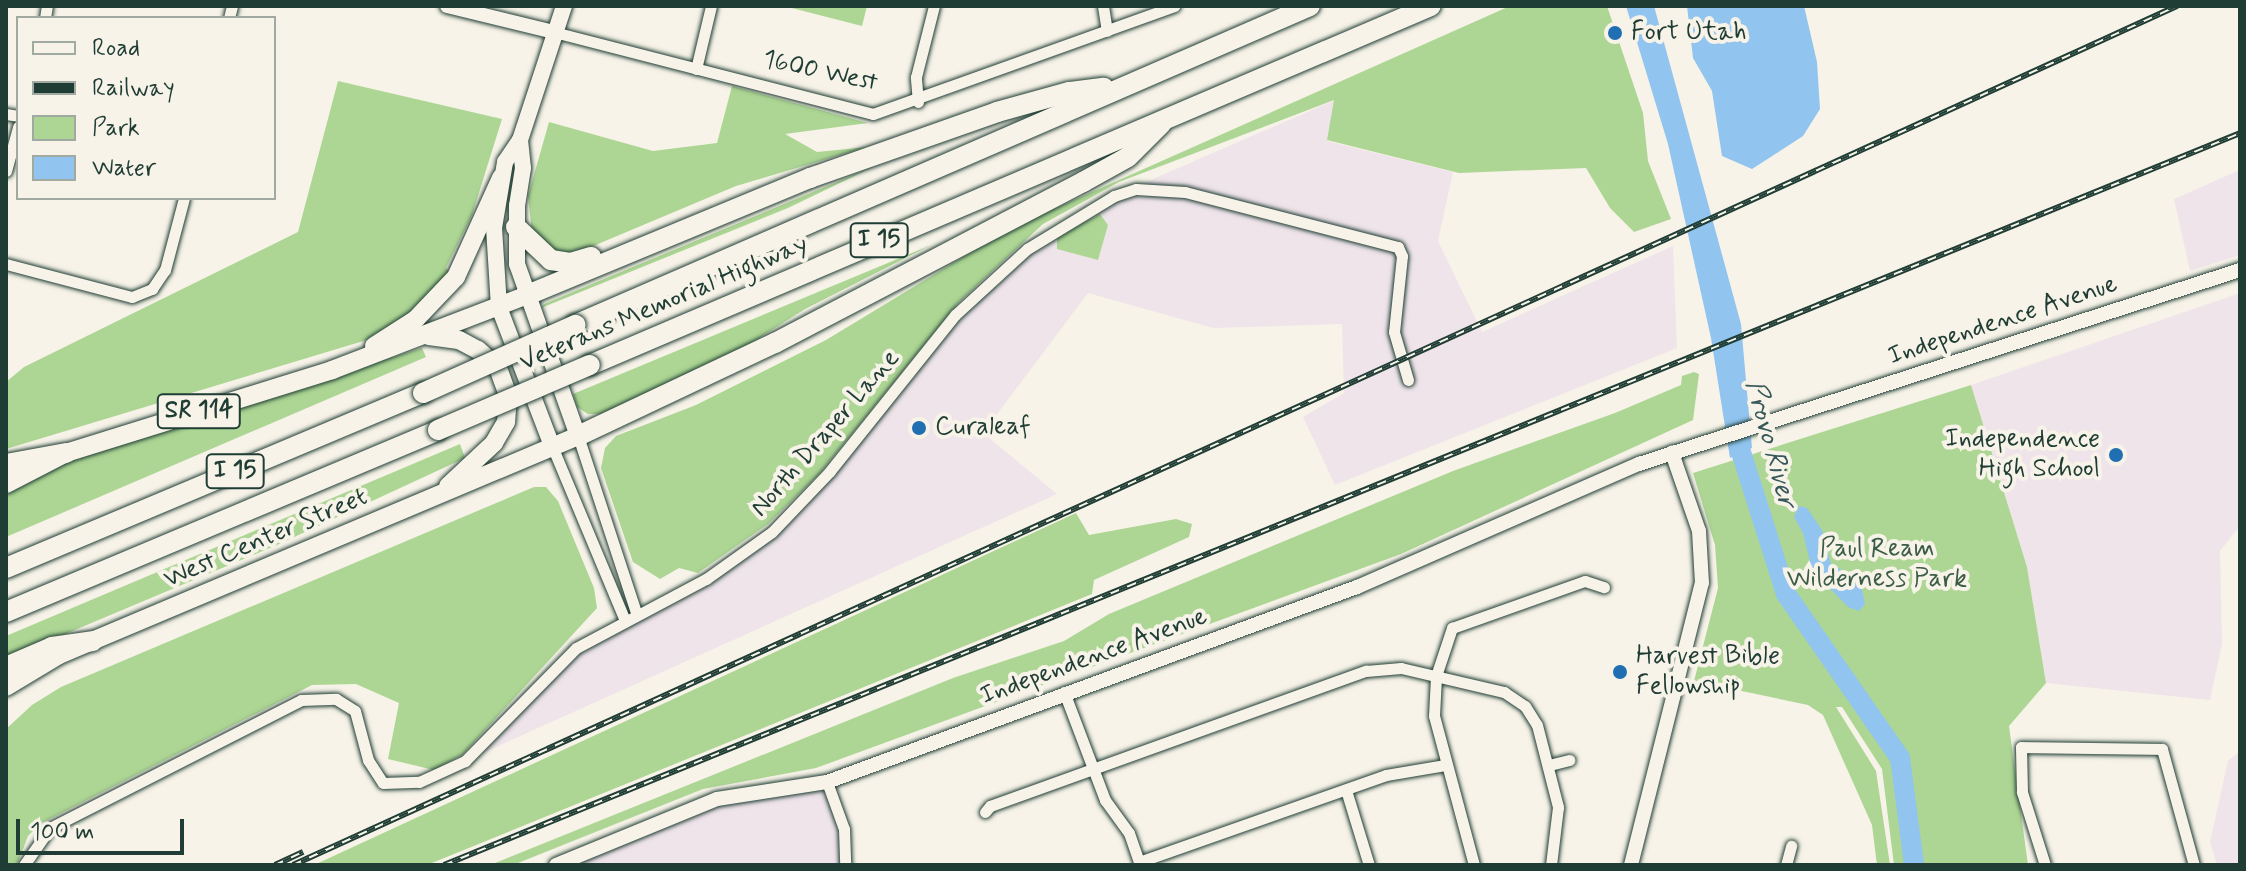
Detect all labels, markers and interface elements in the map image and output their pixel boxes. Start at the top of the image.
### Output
legend [16,16,276,200]
place label: Fort Utah [1631,17,1744,49]
marker: Fort Utah [1606,24,1624,42]
text: Road [92,33,140,64]
street label: 1600 West [760,45,880,99]
text: Railway [92,73,175,104]
text: Park [92,113,140,144]
text: Water [92,153,156,184]
road number: I 15 [849,220,909,260]
street label: Veterans Memorial Highway [513,228,815,380]
street label: Independence Avenue [1882,269,2124,373]
street label: North Draper Lane [747,346,905,522]
water label: Provo River [1736,375,1804,513]
road number: SR 114 [155,391,243,431]
place label: Curaleaf [935,412,1031,444]
marker: Curaleaf [910,419,928,437]
place label: Independence High School [1945,424,2100,486]
marker: Independence High School [2107,446,2125,464]
road number: I 15 [205,451,265,491]
street label: West Center Street [158,481,374,597]
park label: Paul Ream Wilderness Park [1788,534,1966,596]
street label: Independence Avenue [974,601,1214,713]
place label: Harvest Bible Fellowship [1636,641,1780,702]
marker: Harvest Bible Fellowship [1611,663,1629,681]
scale bar [20,803,188,853]
text: 100 m [30,817,94,848]

